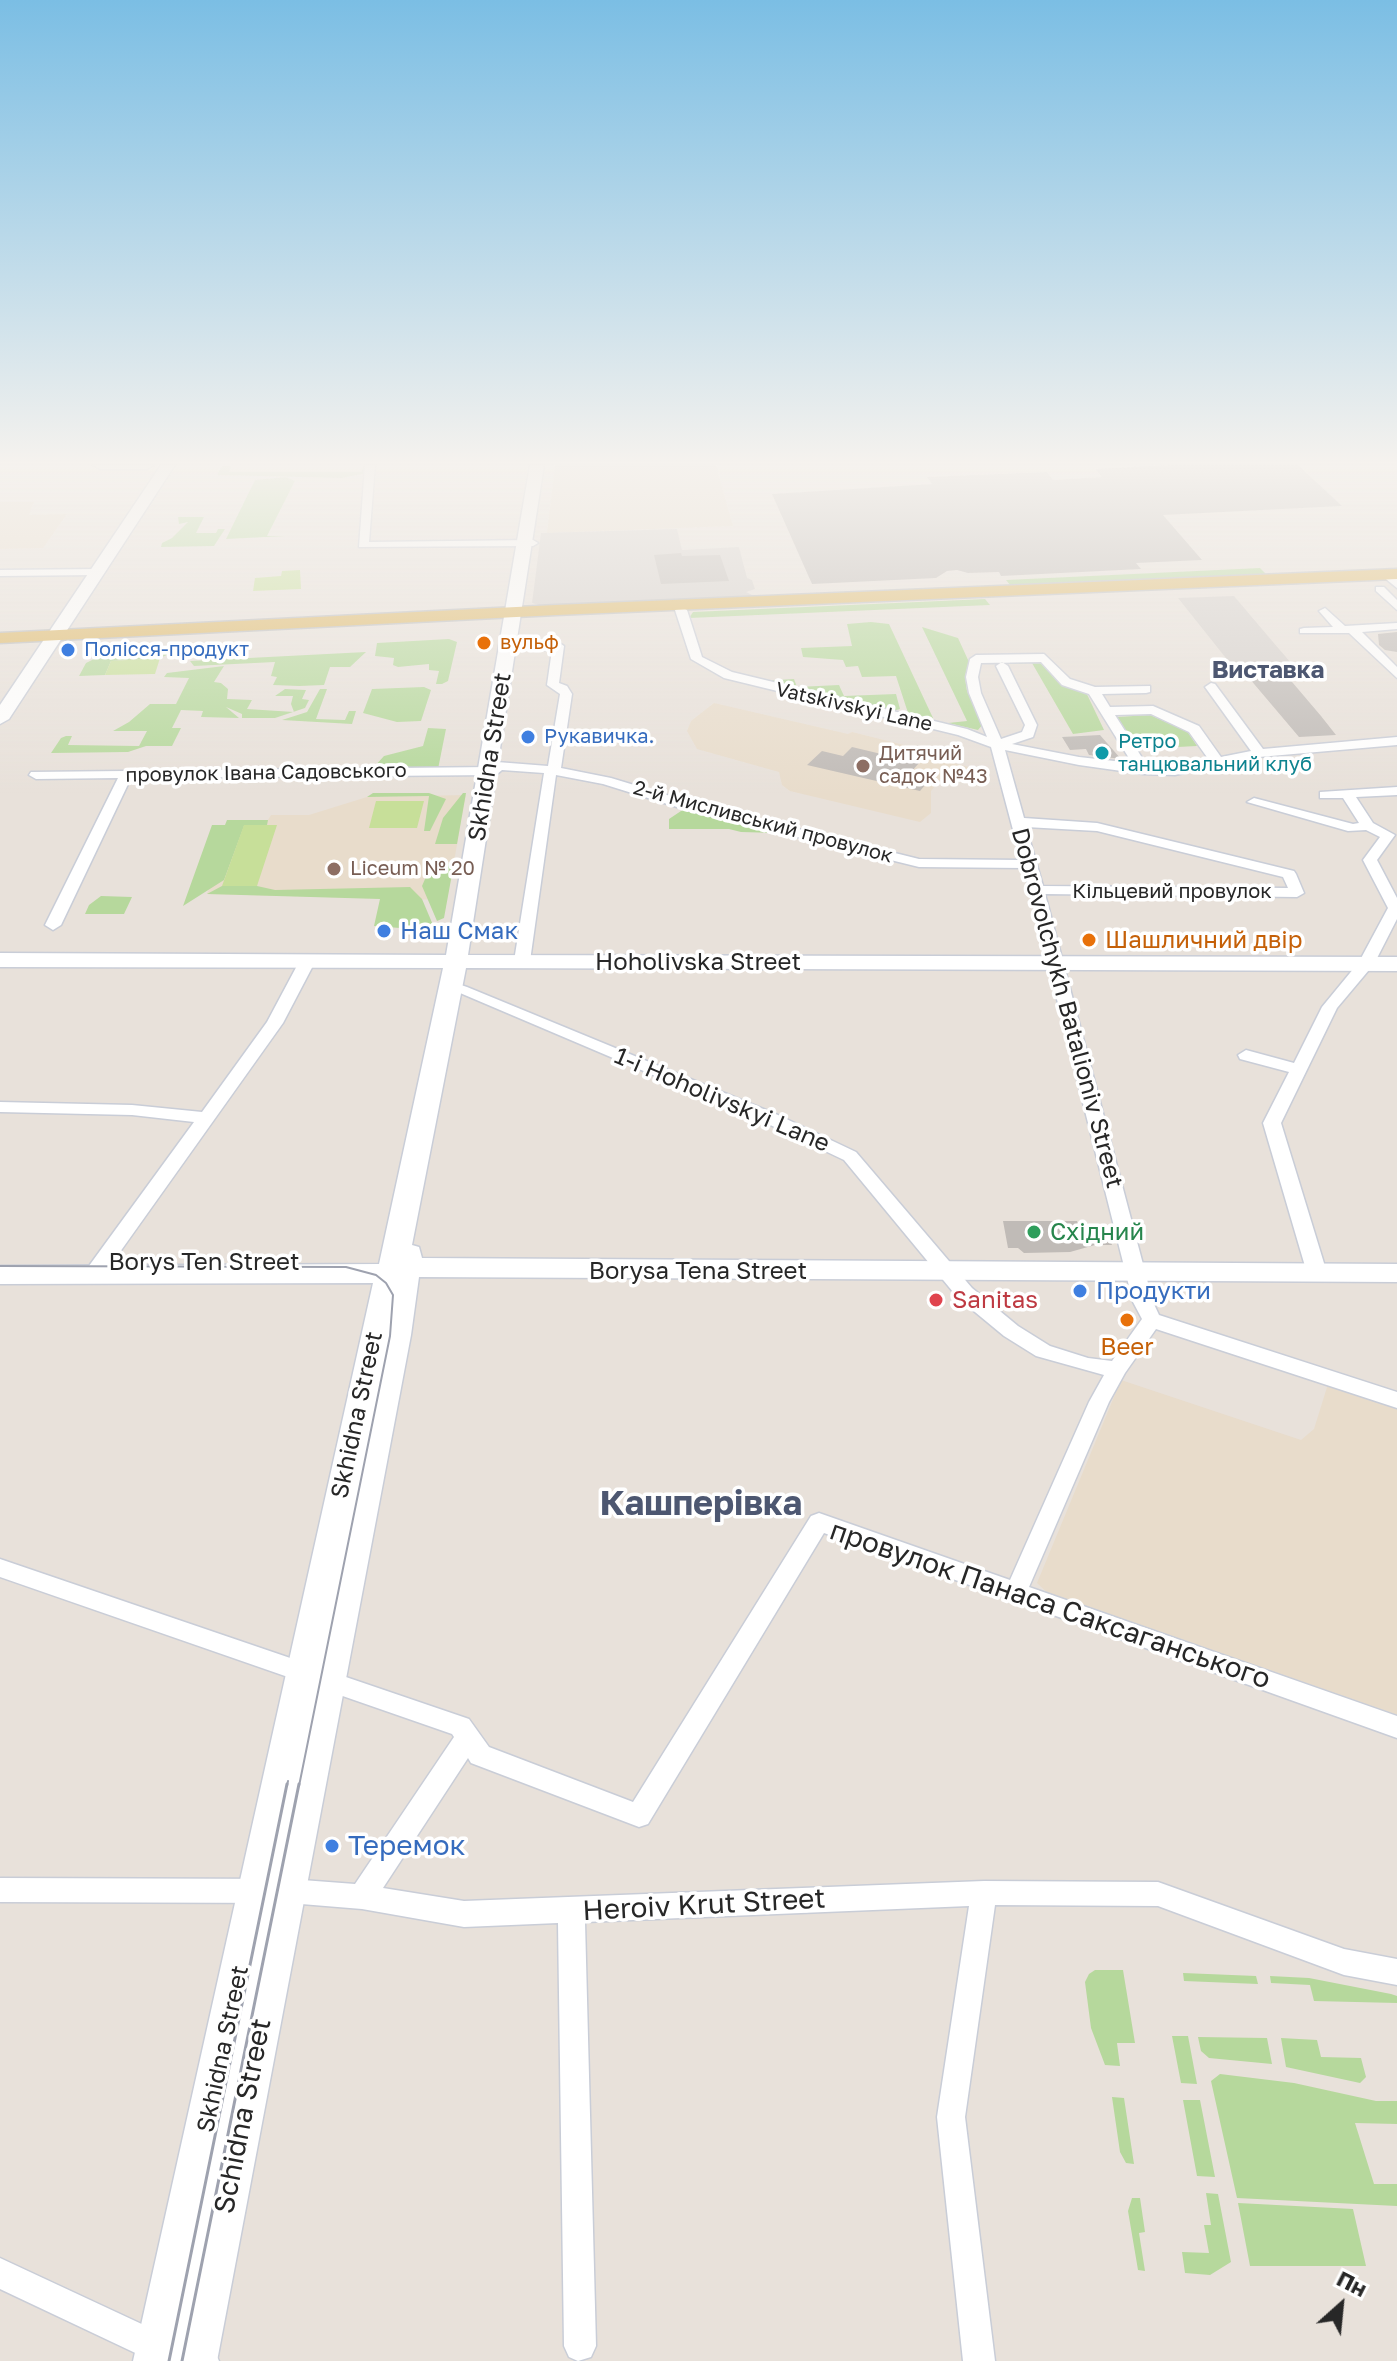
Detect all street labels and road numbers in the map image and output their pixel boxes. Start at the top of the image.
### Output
street label: Skhidna Street [462,671,518,843]
street label: Vatskivskyi Lane [773,677,935,737]
street label: провулок Івана Садовського [125,759,407,787]
street label: 2-й Мисливський провулок [631,776,895,868]
street label: Dobrovolchykh Batalioniv Street [1005,825,1129,1191]
street label: Кільцевий провулок [1072,880,1272,904]
street label: Hoholivska Street [595,948,801,976]
street label: 1-i Hoholivskyi Lane [610,1042,834,1158]
street label: Borys Ten Street [108,1248,300,1276]
street label: Borysa Tena Street [589,1257,807,1285]
street label: Skhidna Street [325,1329,389,1501]
street label: провулок Панаса Саксаганського [825,1514,1275,1696]
street label: Heroiv Krut Street [582,1882,826,1928]
street label: Skhidna Street [191,1963,255,2135]
street label: Schidna Street [208,2016,278,2216]

